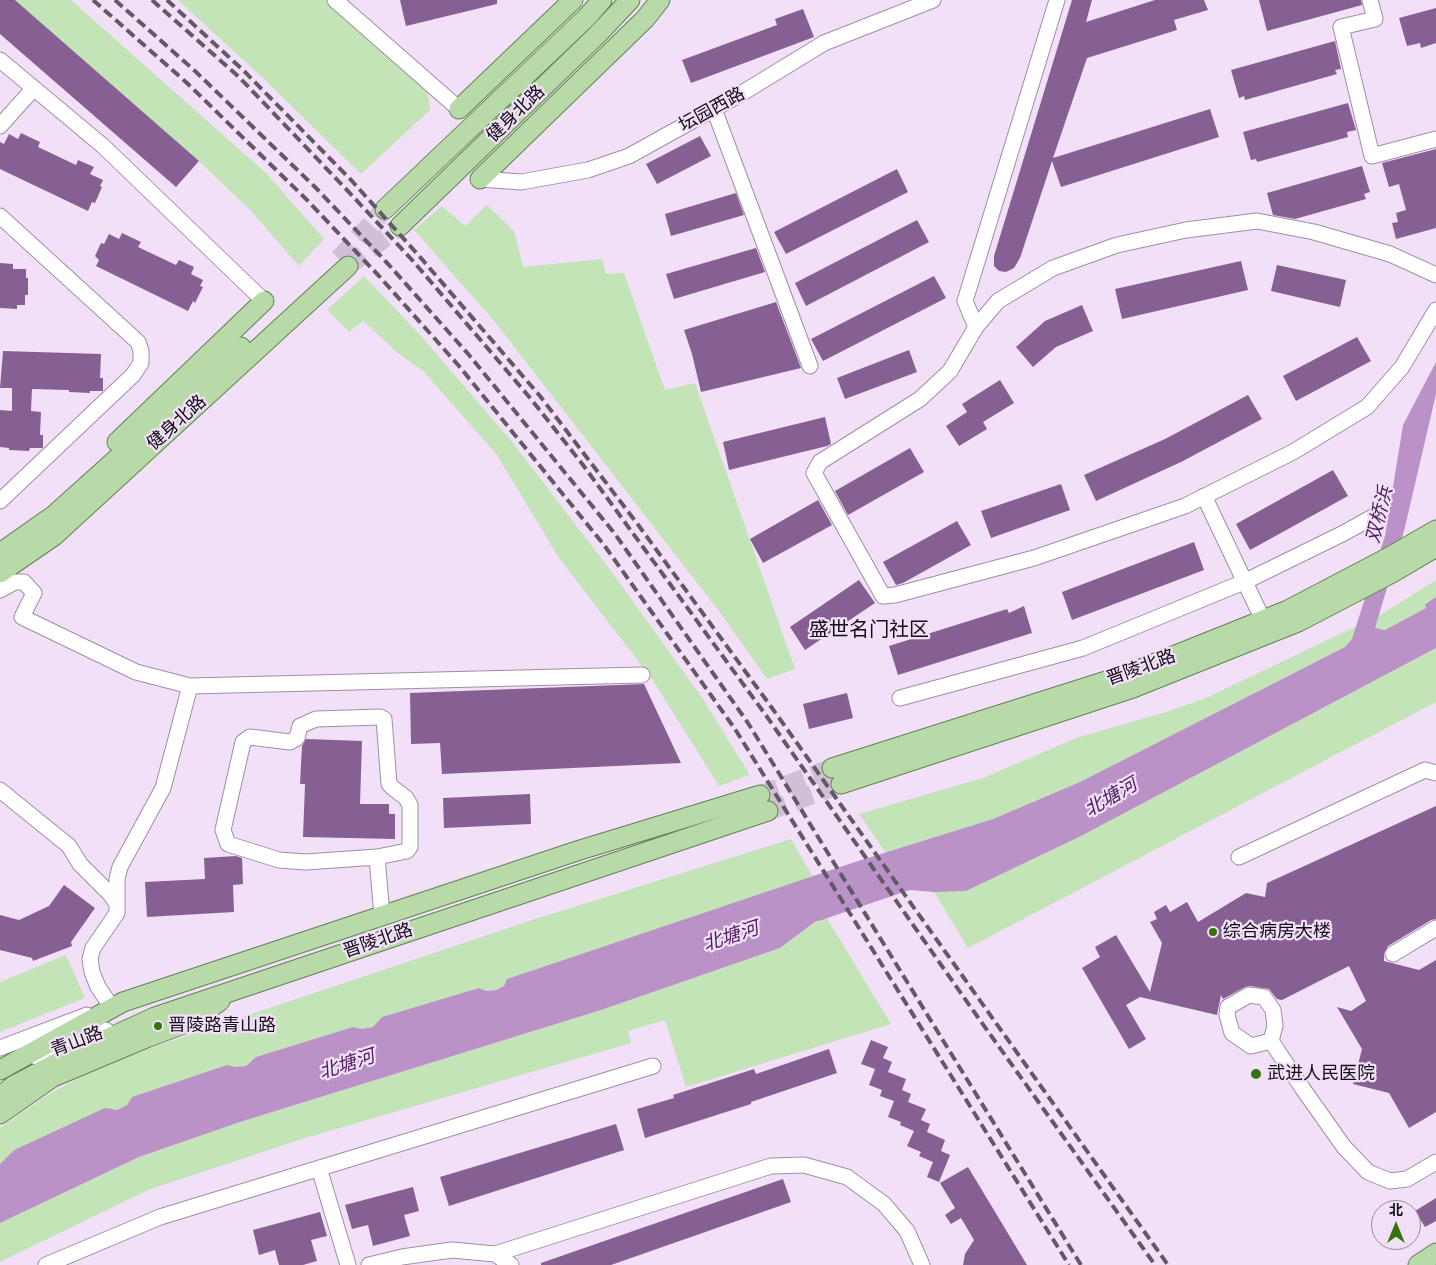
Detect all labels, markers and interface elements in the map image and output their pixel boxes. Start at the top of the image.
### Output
street label: 健身北路 [483,81,549,147]
street label: 坛园西路 [675,83,749,137]
street label: 健身北路 [143,391,211,455]
water label: 双桥浜 [1362,485,1398,545]
district label: 盛世名门社区 [809,618,929,642]
street label: 晋陵北路 [1103,646,1179,690]
water label: 北塘河 [1081,774,1141,822]
water label: 北塘河 [700,917,762,957]
street label: 晋陵北路 [340,919,416,963]
place label: 综合病房大楼 [1223,921,1331,943]
marker: 综合病房大楼 [1207,926,1219,938]
place label: 晋陵路青山路 [168,1015,276,1037]
marker: 晋陵路青山路 [152,1020,164,1032]
street label: 青山路 [48,1022,106,1062]
water label: 北塘河 [316,1045,378,1085]
place label: 武进人民医院 [1267,1063,1375,1085]
marker: 武进人民医院 [1249,1067,1263,1081]
north arrow [1371,1200,1421,1250]
text: 北 [1389,1202,1403,1219]

